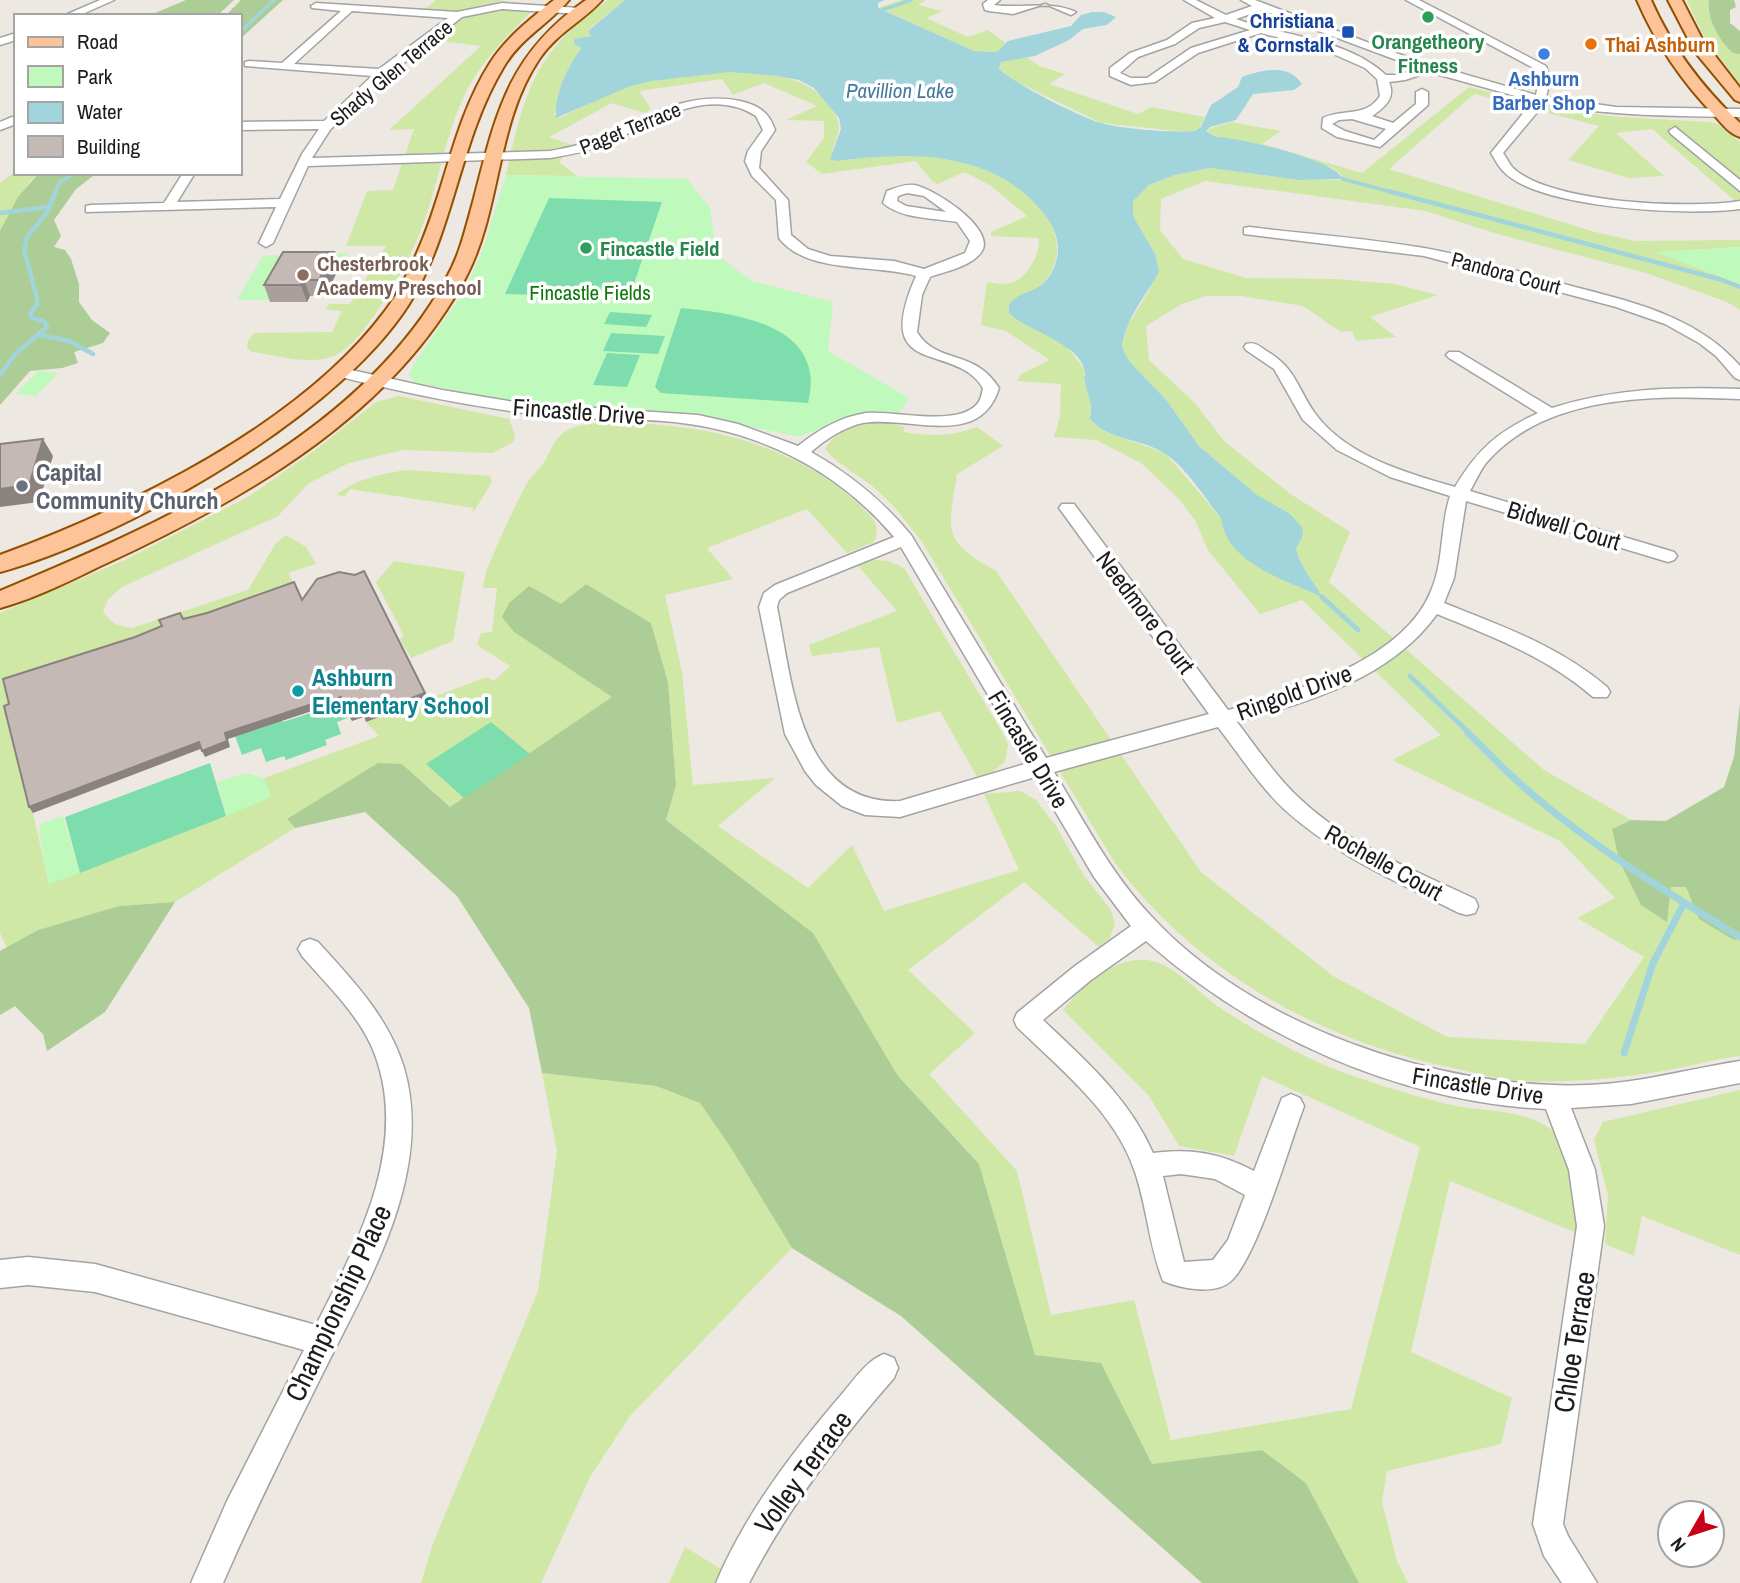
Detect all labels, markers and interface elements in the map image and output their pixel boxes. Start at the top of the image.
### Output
place label: Christiana & Cornstalk [1237,6,1334,59]
marker: Orangetheory Fitness [1420,9,1436,25]
street label: Shady Glen Terrace [323,13,459,133]
legend [14,14,242,175]
marker: Christiana & Cornstalk [1340,24,1356,40]
text: Road [77,27,118,56]
place label: Orangetheory Fitness [1372,27,1485,80]
place label: Thai Ashburn [1605,30,1715,59]
marker: Thai Ashburn [1583,36,1599,52]
marker: Ashburn Barber Shop [1536,46,1552,62]
text: Park [77,62,113,91]
place label: Ashburn Barber Shop [1492,64,1596,117]
water label: Pavillion Lake [846,76,954,105]
street label: Paget Terrace [575,95,685,161]
text: Water [77,97,123,126]
text: Building [77,132,141,161]
place label: Fincastle Field [600,234,720,263]
marker: Fincastle Field [578,240,594,256]
street label: Pandora Court [1448,245,1564,302]
place label: Chesterbrook Academy Preschool [317,249,482,302]
marker: Chesterbrook Academy Preschool [295,267,311,283]
park label: Fincastle Fields [529,278,651,307]
street label: Fincastle Drive [512,390,646,432]
place label: Capital Community Church [36,456,219,516]
marker: Capital Community Church [14,478,30,494]
street label: Bidwell Court [1503,493,1625,558]
street label: Needmore Court [1089,544,1203,680]
street label: Ringold Drive [1232,656,1356,728]
place label: Ashburn Elementary School [312,661,489,721]
marker: Ashburn Elementary School [290,683,306,699]
street label: Fincastle Drive [981,684,1077,814]
street label: Rochelle Court [1319,816,1449,908]
street label: Fincastle Drive [1410,1059,1546,1111]
street label: Championship Place [276,1198,400,1408]
street label: Chloe Terrace [1544,1269,1604,1415]
street label: Volley Terrace [745,1403,861,1541]
north arrow [1656,1499,1726,1569]
text: N [1664,1532,1691,1557]

